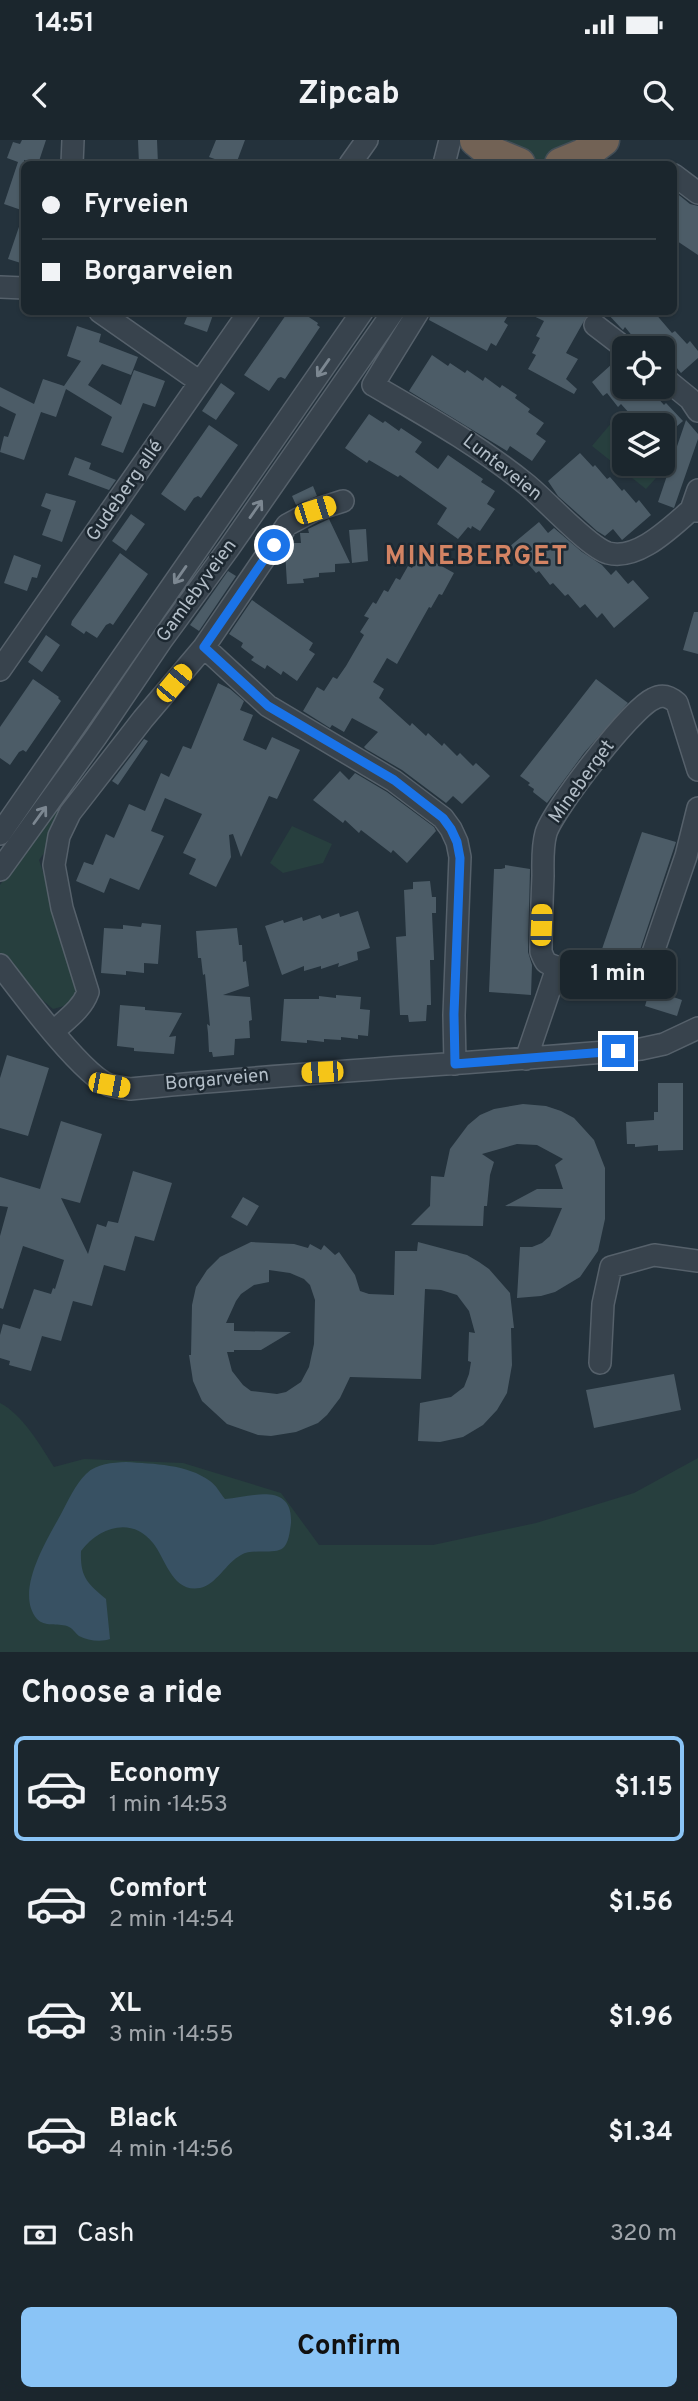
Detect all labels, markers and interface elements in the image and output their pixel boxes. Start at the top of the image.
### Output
text: 14:51 [35,8,95,41]
text: Zipcab [298,75,400,115]
icon: back [21,76,59,114]
icon: search [639,76,677,114]
text: Fyrveien [84,189,189,222]
text: Borgarveien [84,256,233,289]
map controls [612,336,675,476]
button: locate [612,336,675,399]
one-way arrow [316,358,330,377]
button: layers [612,413,675,476]
street label: Lunteveien [457,429,547,507]
street label: Gudeberg allé [81,436,169,546]
car [292,494,339,526]
one-way arrow [249,500,263,519]
route start [258,529,290,561]
street label: Gamlebyveien [152,535,242,647]
district label: MINEBERGET [385,541,569,574]
one-way arrow [173,565,187,584]
car [153,660,196,706]
street label: Mineberget [544,736,620,828]
one-way arrow [33,806,47,825]
car [530,904,553,946]
callout: 1 min [560,950,676,998]
text: 1 min [590,960,646,989]
route end [602,1035,634,1067]
car [301,1060,344,1084]
street label: Borgarveien [164,1063,270,1097]
car [87,1071,132,1099]
text: Choose a ride [21,1674,222,1714]
icon: car [25,1757,88,1820]
text: Economy [109,1758,220,1791]
text: $1.15 [614,1772,673,1805]
text: 1 min · 14:53 [109,1791,228,1820]
icon: car [25,1872,88,1935]
text: Comfort [109,1873,207,1906]
text: $1.56 [609,1887,673,1920]
text: 2 min · 14:54 [109,1906,234,1935]
icon: car [25,1987,88,2050]
text: XL [109,1988,141,2021]
text: $1.96 [609,2002,673,2035]
text: 3 min · 14:55 [109,2021,233,2050]
icon: car [25,2102,88,2165]
text: Black [109,2103,178,2136]
text: $1.34 [608,2117,673,2150]
text: 4 min · 14:56 [109,2136,233,2165]
icon: cash [21,2216,59,2254]
text: Cash [77,2218,134,2251]
text: 320 m [610,2220,677,2249]
button: Confirm [21,2307,677,2387]

